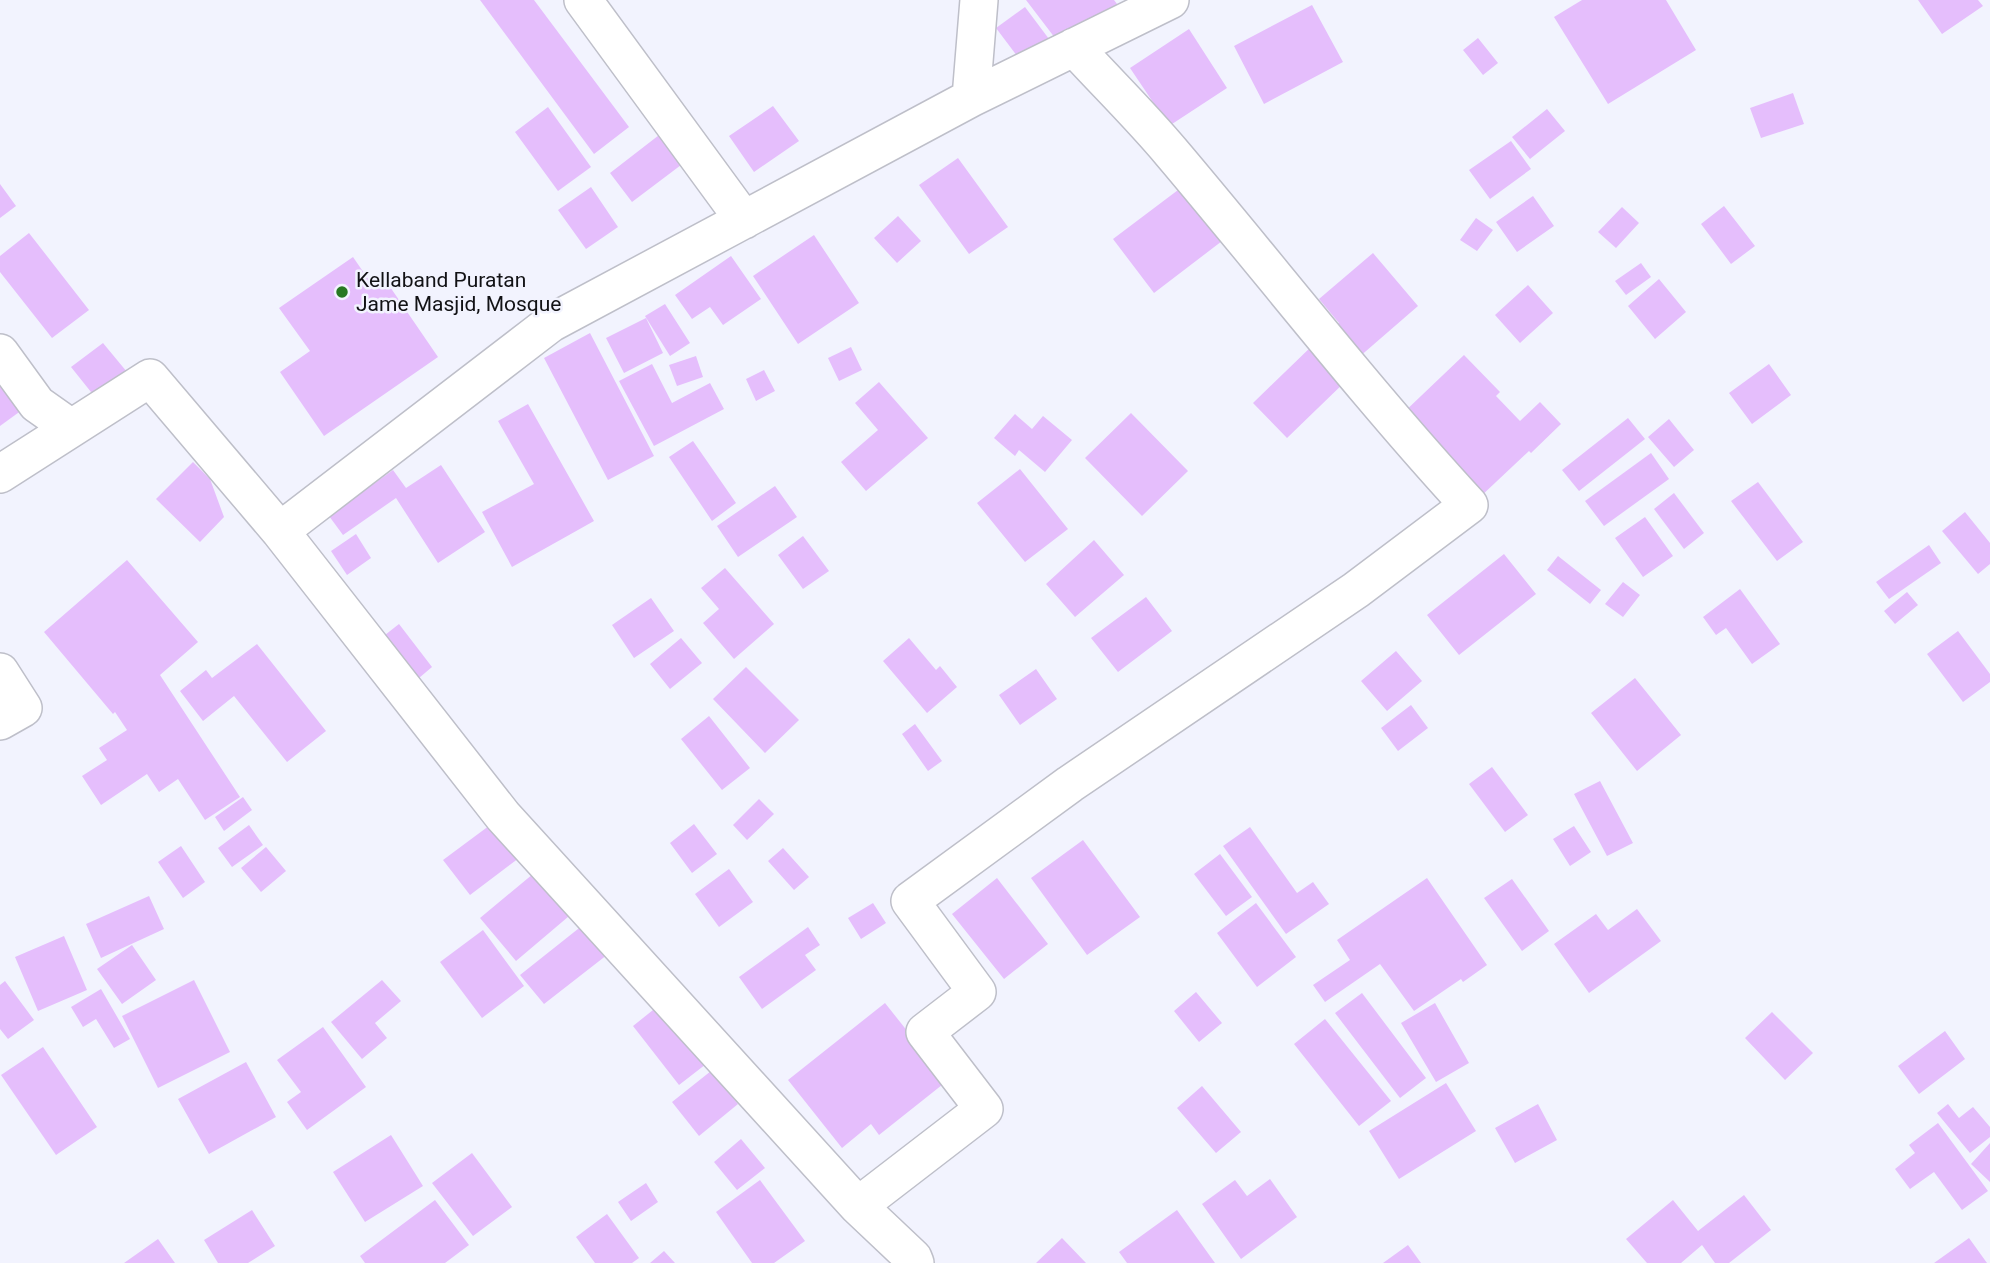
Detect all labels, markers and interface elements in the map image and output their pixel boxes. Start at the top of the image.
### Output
place label: Kellaband Puratan Jame Masjid, Mosque [356,268,561,316]
marker: Kellaband Puratan Jame Masjid, Mosque [334,284,350,300]

